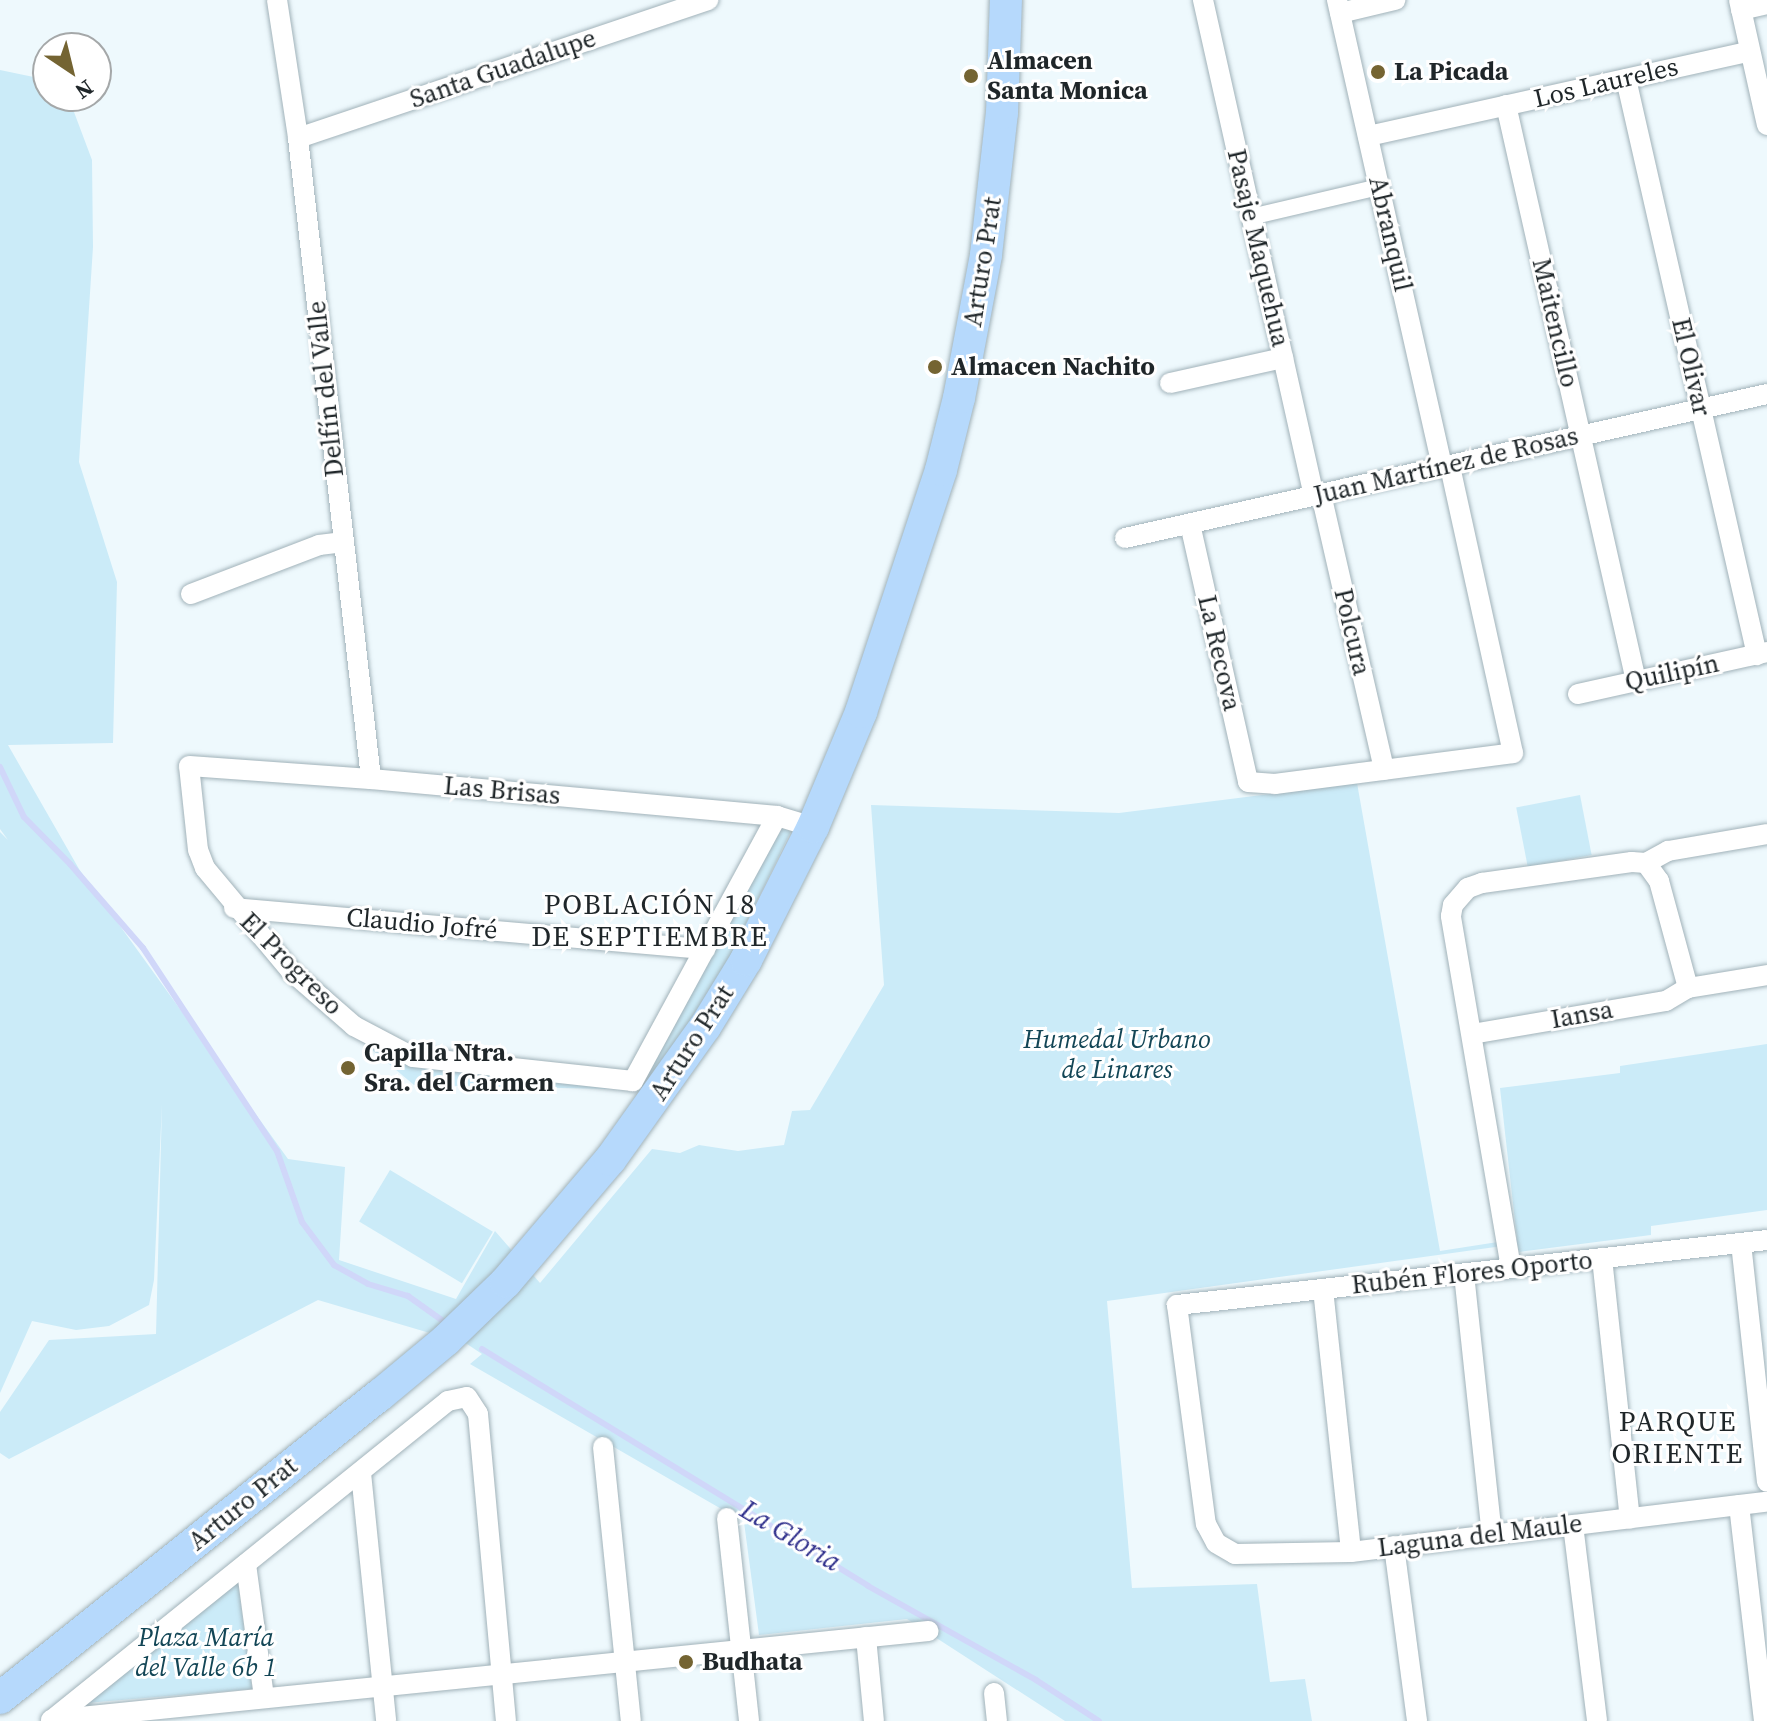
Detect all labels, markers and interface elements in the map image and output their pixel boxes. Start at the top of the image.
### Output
street label: Santa Guadalupe [406,23,600,115]
north arrow [32,32,112,112]
place label: Almacen Santa Monica [987,45,1148,106]
street label: Los Laureles [1531,51,1681,115]
place label: La Picada [1394,56,1509,88]
marker: La Picada [1369,63,1387,81]
marker: Almacen Santa Monica [962,67,980,85]
text: N [69,73,100,107]
street label: Pasaje Maquehua [1220,146,1296,350]
street label: Abranquil [1362,174,1418,294]
street label: Arturo Prat [957,195,1009,329]
street label: Maitencillo [1525,255,1585,391]
street label: Delfín del Valle [301,299,351,479]
street label: El Olivar [1665,315,1717,419]
place label: Almacen Nachito [951,351,1155,383]
marker: Almacen Nachito [926,358,944,376]
street label: Juan Martínez de Rosas [1311,420,1581,512]
street label: Polcura [1327,585,1377,679]
street label: La Recova [1191,592,1247,714]
street label: Quilipín [1622,648,1722,698]
street label: Las Brisas [442,770,562,812]
district label: POBLACIÓN 18 DE SEPTIEMBRE [531,887,769,953]
street label: Claudio Jofré [345,902,499,946]
street label: El Progreso [233,906,349,1022]
street label: Arturo Prat [643,980,741,1106]
street label: Iansa [1549,994,1615,1036]
park label: Humedal Urbano de Linares [1023,1024,1211,1086]
place label: Capilla Ntra. Sra. del Carmen [364,1037,554,1098]
marker: Capilla Ntra. Sra. del Carmen [339,1059,357,1077]
street label: Rubén Flores Oporto [1350,1245,1594,1301]
district label: PARQUE ORIENTE [1612,1404,1744,1470]
street label: Arturo Prat [182,1451,304,1557]
water label: La Gloria [735,1492,847,1578]
street label: Laguna del Maule [1376,1508,1584,1564]
park label: Plaza María del Valle 6b 1 [135,1622,277,1684]
place label: Budhata [702,1646,803,1678]
marker: Budhata [677,1653,695,1671]

